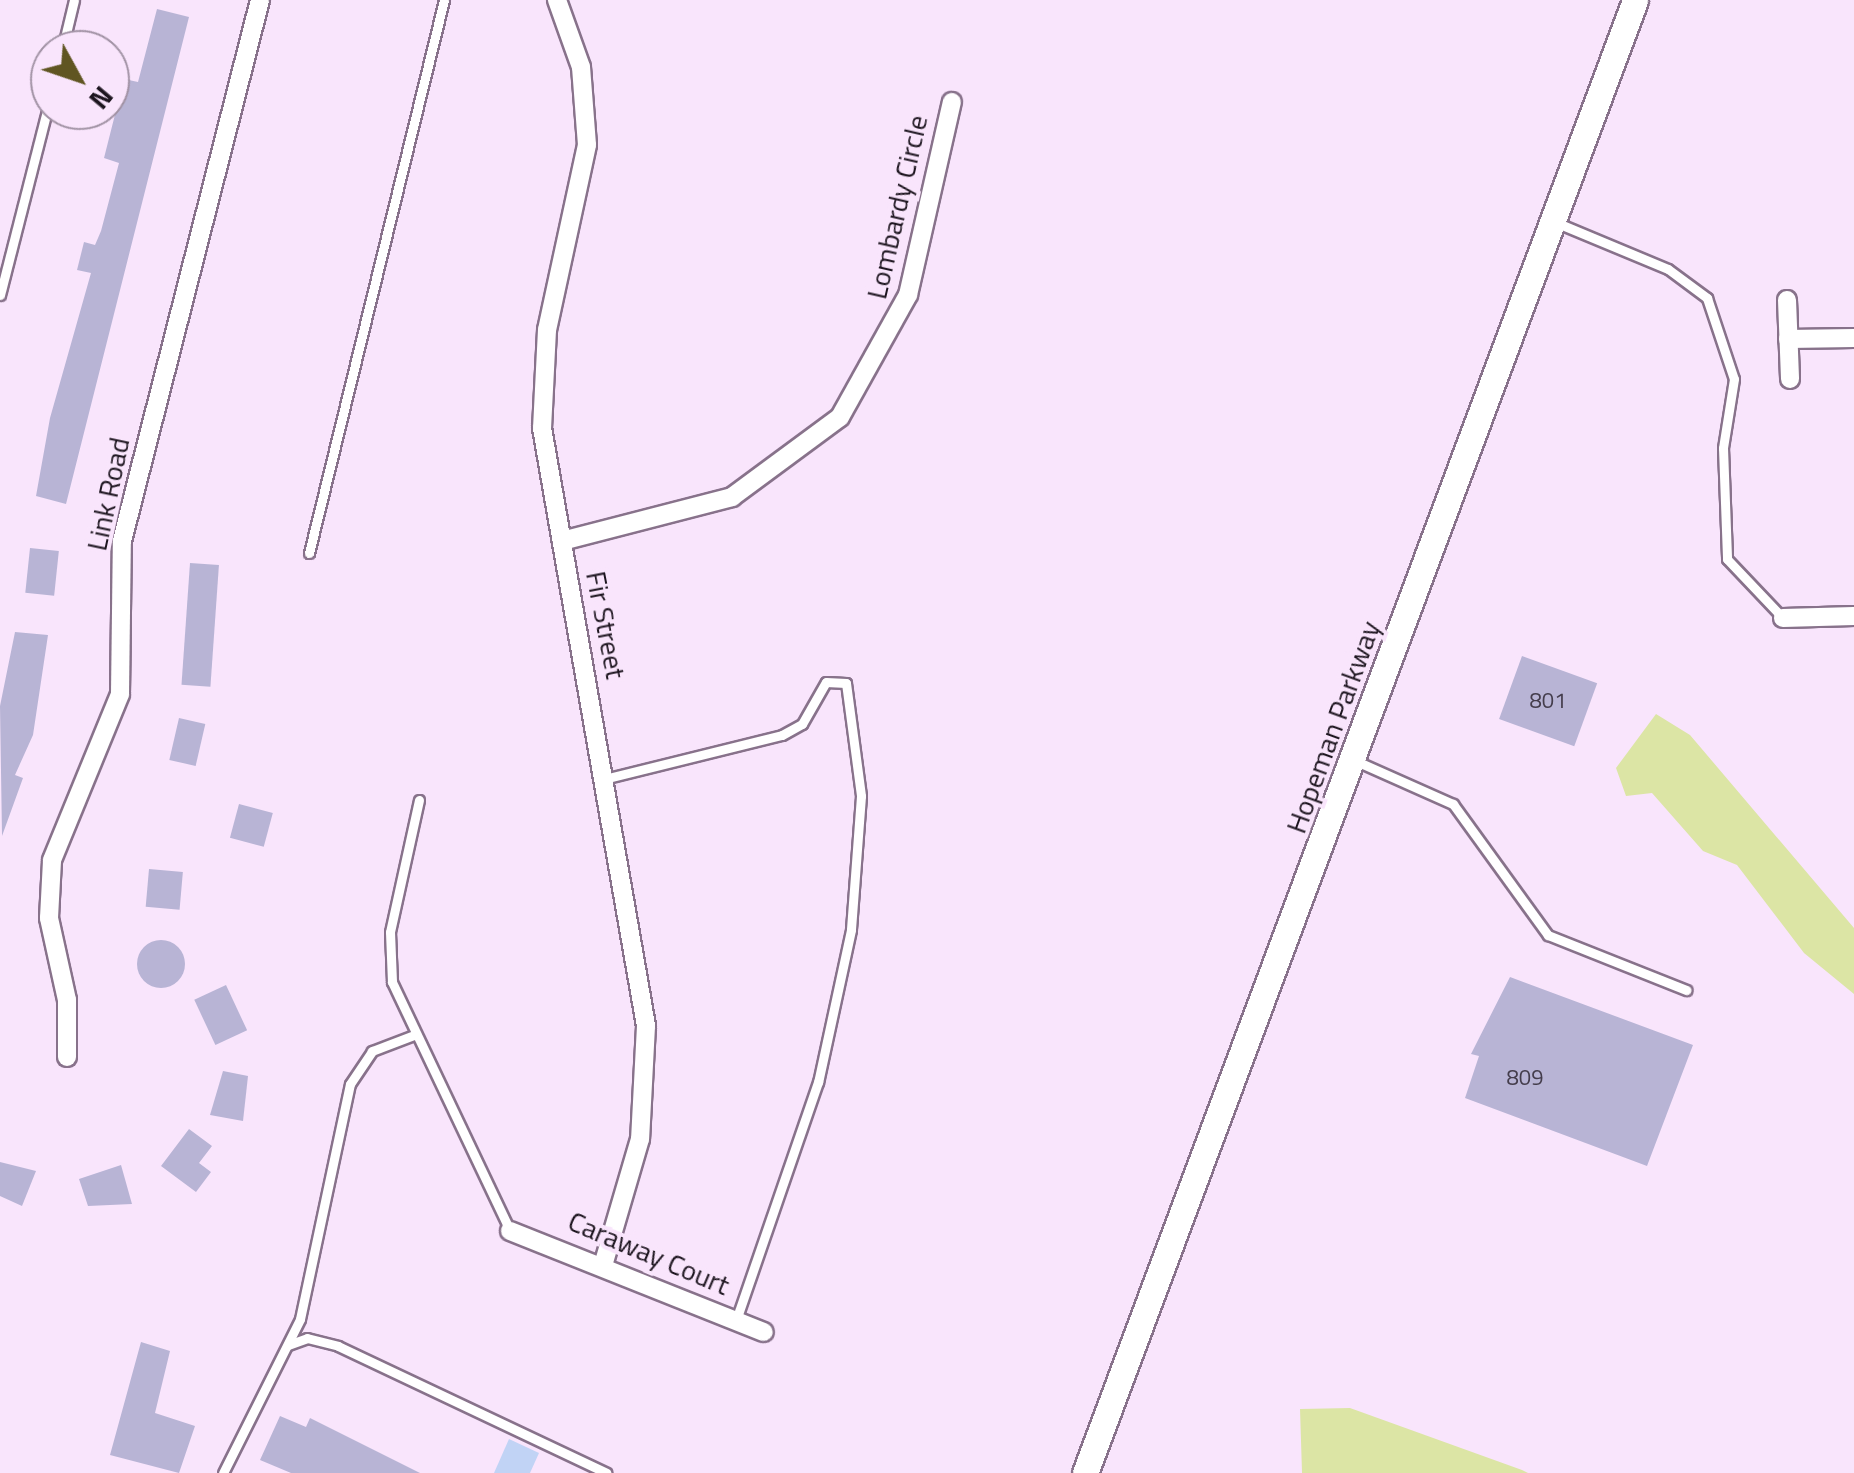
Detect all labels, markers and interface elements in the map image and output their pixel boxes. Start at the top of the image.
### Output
north arrow [30,30,130,130]
text: N [79,77,125,120]
street label: Lombardy Circle [860,112,934,302]
street label: Link Road [80,434,136,554]
street label: Fir Street [579,568,633,682]
street label: Hopeman Parkway [1279,616,1387,838]
house number: 801 [1530,688,1566,714]
house number: 809 [1507,1065,1543,1091]
street label: Caraway Court [563,1204,735,1302]

